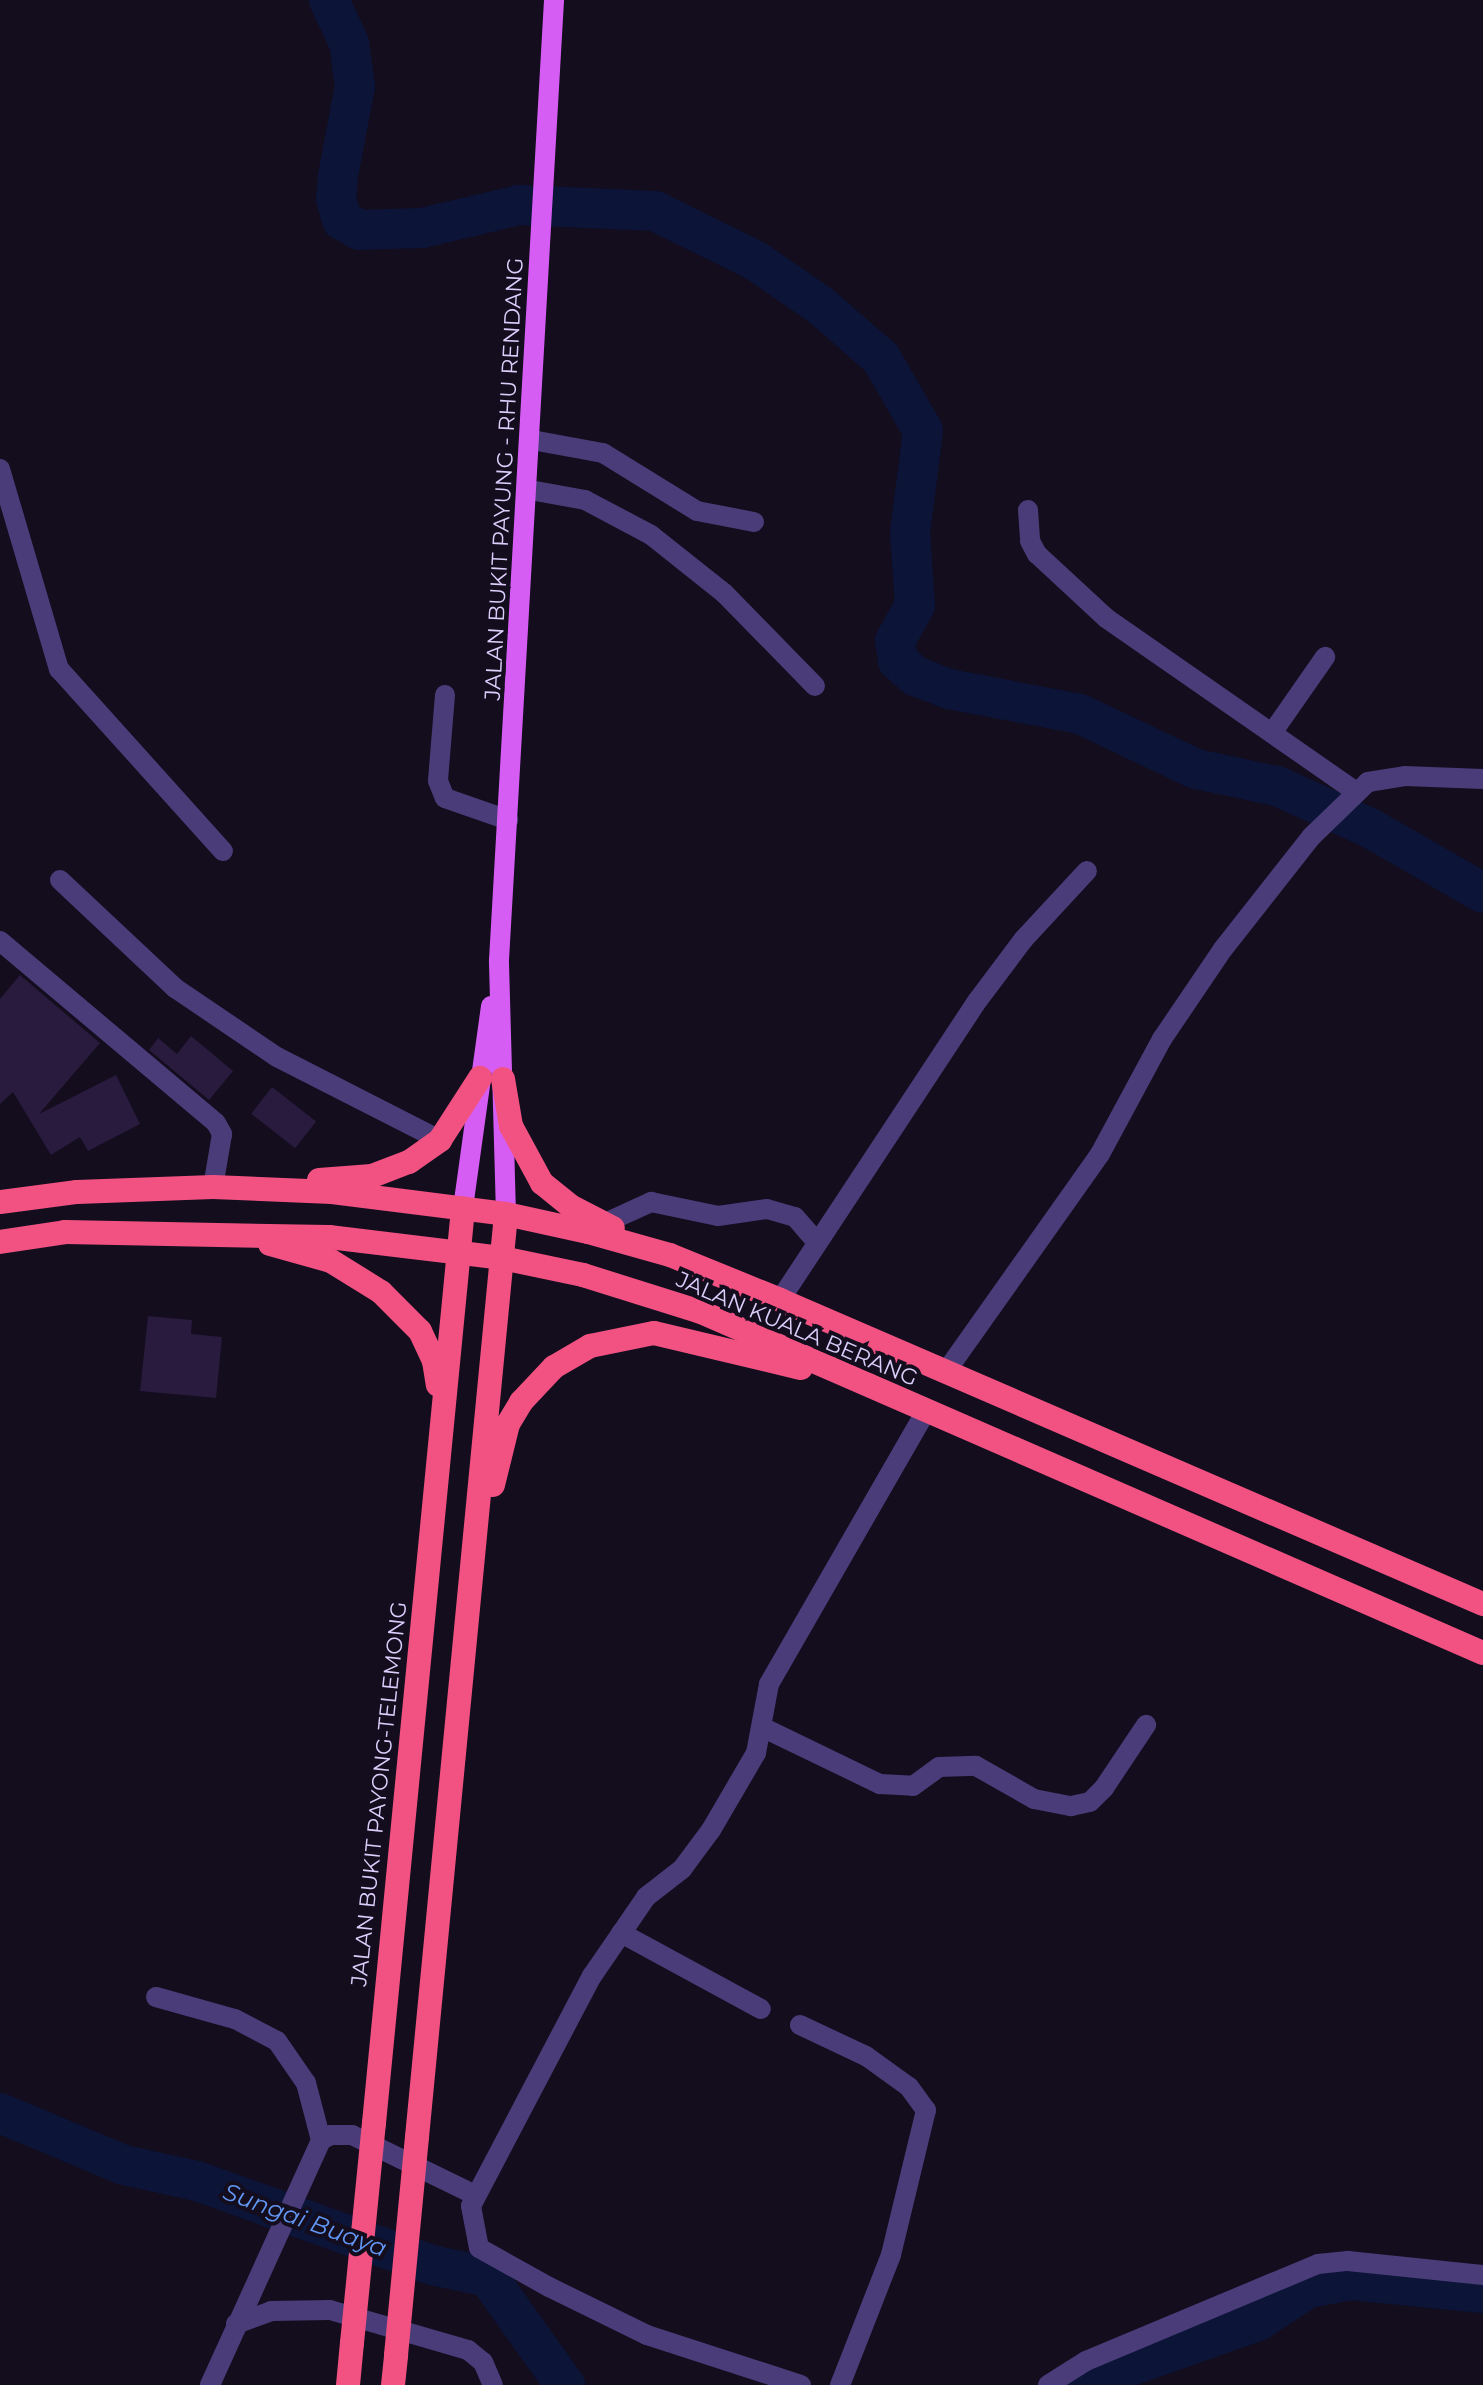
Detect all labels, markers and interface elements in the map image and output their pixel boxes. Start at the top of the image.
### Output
street label: JALAN BUKIT PAYUNG - RHU RENDANG [479,257,529,701]
street label: JALAN KUALA BERANG [672,1266,922,1392]
street label: JALAN BUKIT PAYONG-TELEMONG [346,1600,412,1988]
water label: Sungai Buaya [219,2177,391,2263]

